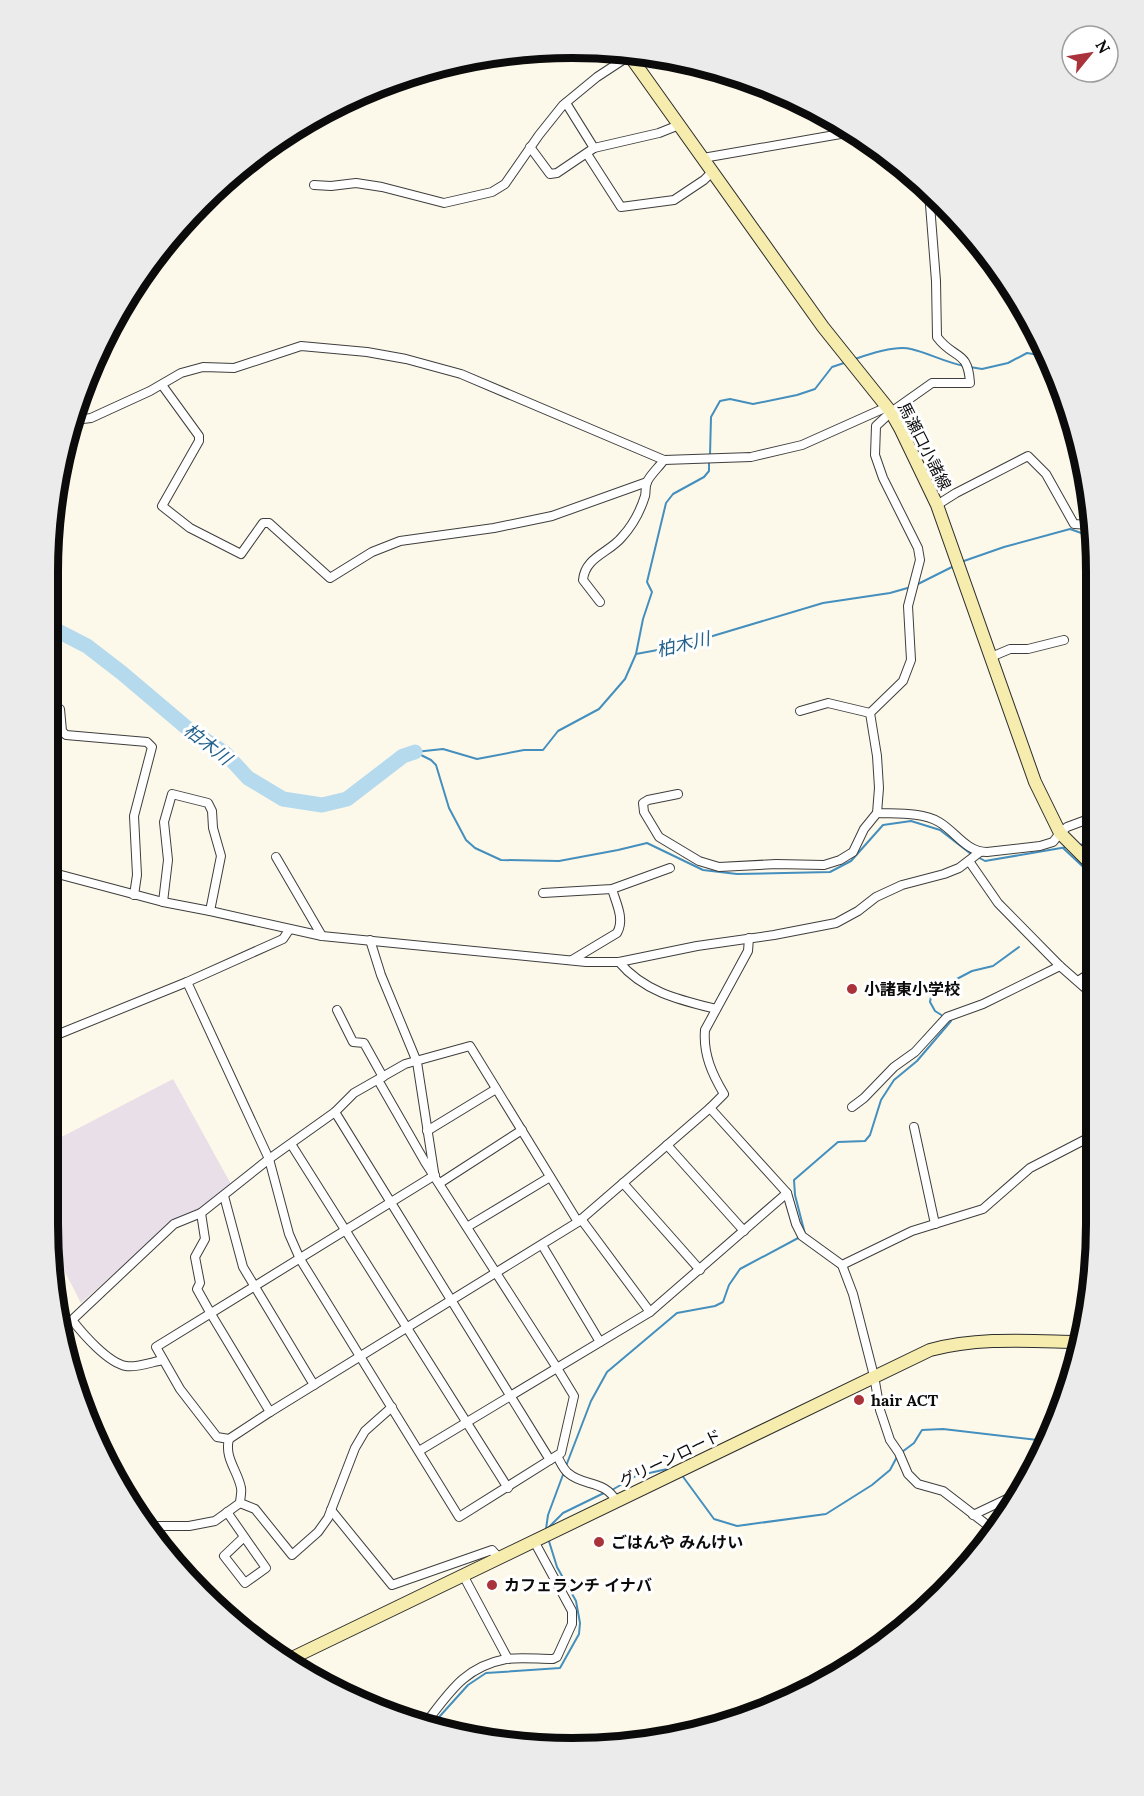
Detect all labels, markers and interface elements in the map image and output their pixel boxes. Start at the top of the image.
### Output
north arrow [1060,24,1120,84]
text: N [1091,36,1115,57]
street label: 馬瀬口小諸線 [894,399,956,493]
water label: 柏木川 [654,626,714,661]
water label: 柏木川 [180,718,238,771]
place label: 小諸東小学校 [864,979,960,999]
marker: 小諸東小学校 [845,982,859,996]
place label: hair ACT [871,1390,939,1410]
marker: hair ACT [852,1393,866,1407]
street label: グリーンロード [616,1425,724,1491]
place label: ごはんや みんけい [611,1532,743,1552]
marker: ごはんや みんけい [592,1535,606,1549]
place label: カフェランチ イナバ [504,1575,652,1595]
marker: カフェランチ イナバ [485,1578,499,1592]

